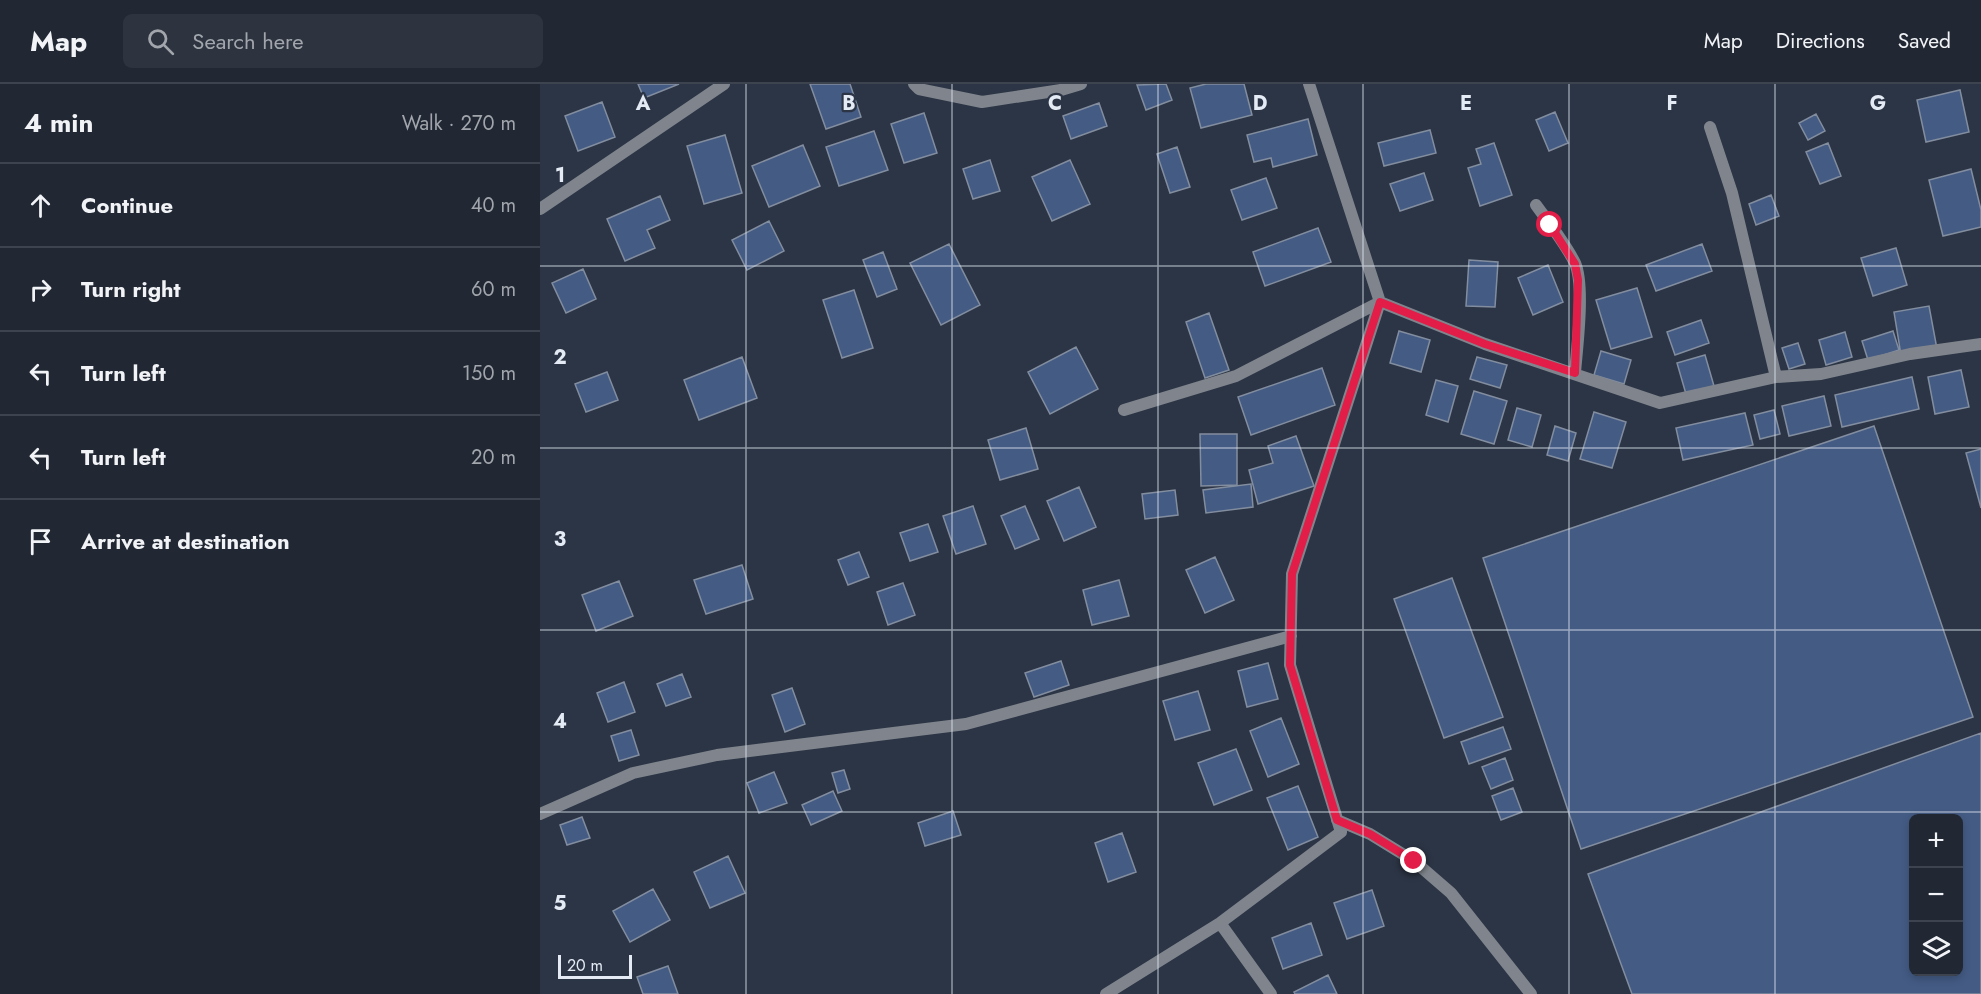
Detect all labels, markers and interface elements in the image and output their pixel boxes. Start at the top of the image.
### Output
search box [123,14,543,68]
text: Map [30,21,87,62]
icon: search [144,25,177,58]
text: Search here [192,25,304,57]
text: Map [1704,26,1743,56]
text: Directions [1776,26,1865,56]
text: Saved [1898,26,1951,56]
text: A [635,89,651,118]
text: B [842,89,856,118]
text: C [1048,89,1062,118]
text: D [1253,89,1267,118]
text: E [1460,89,1472,118]
text: F [1666,89,1678,118]
text: G [1870,89,1886,118]
text: 4 min [24,104,93,142]
text: Walk · 270 m [402,109,516,138]
text: 1 [555,161,565,190]
icon: ahead [24,189,57,222]
text: Continue [81,189,173,221]
text: 40 m [471,191,516,220]
route start [1536,211,1562,237]
icon: right [24,273,57,306]
text: Turn right [81,273,181,305]
text: 60 m [471,275,516,304]
text: 2 [553,343,567,372]
icon: left [24,357,57,390]
text: Turn left [81,357,166,389]
text: 150 m [462,359,516,388]
icon: left [24,441,57,474]
text: Turn left [81,441,166,473]
text: 20 m [471,443,516,472]
icon: arrive [24,525,57,558]
text: Arrive at destination [81,525,290,557]
text: 3 [554,525,566,554]
text: 4 [553,707,567,736]
map controls [1909,814,1963,976]
button: + [1909,814,1963,868]
route end [1400,847,1426,873]
button: − [1909,868,1963,922]
text: 5 [554,889,567,918]
button: layers [1909,922,1963,976]
scale bar [558,952,632,980]
text: 20 m [567,954,603,977]

